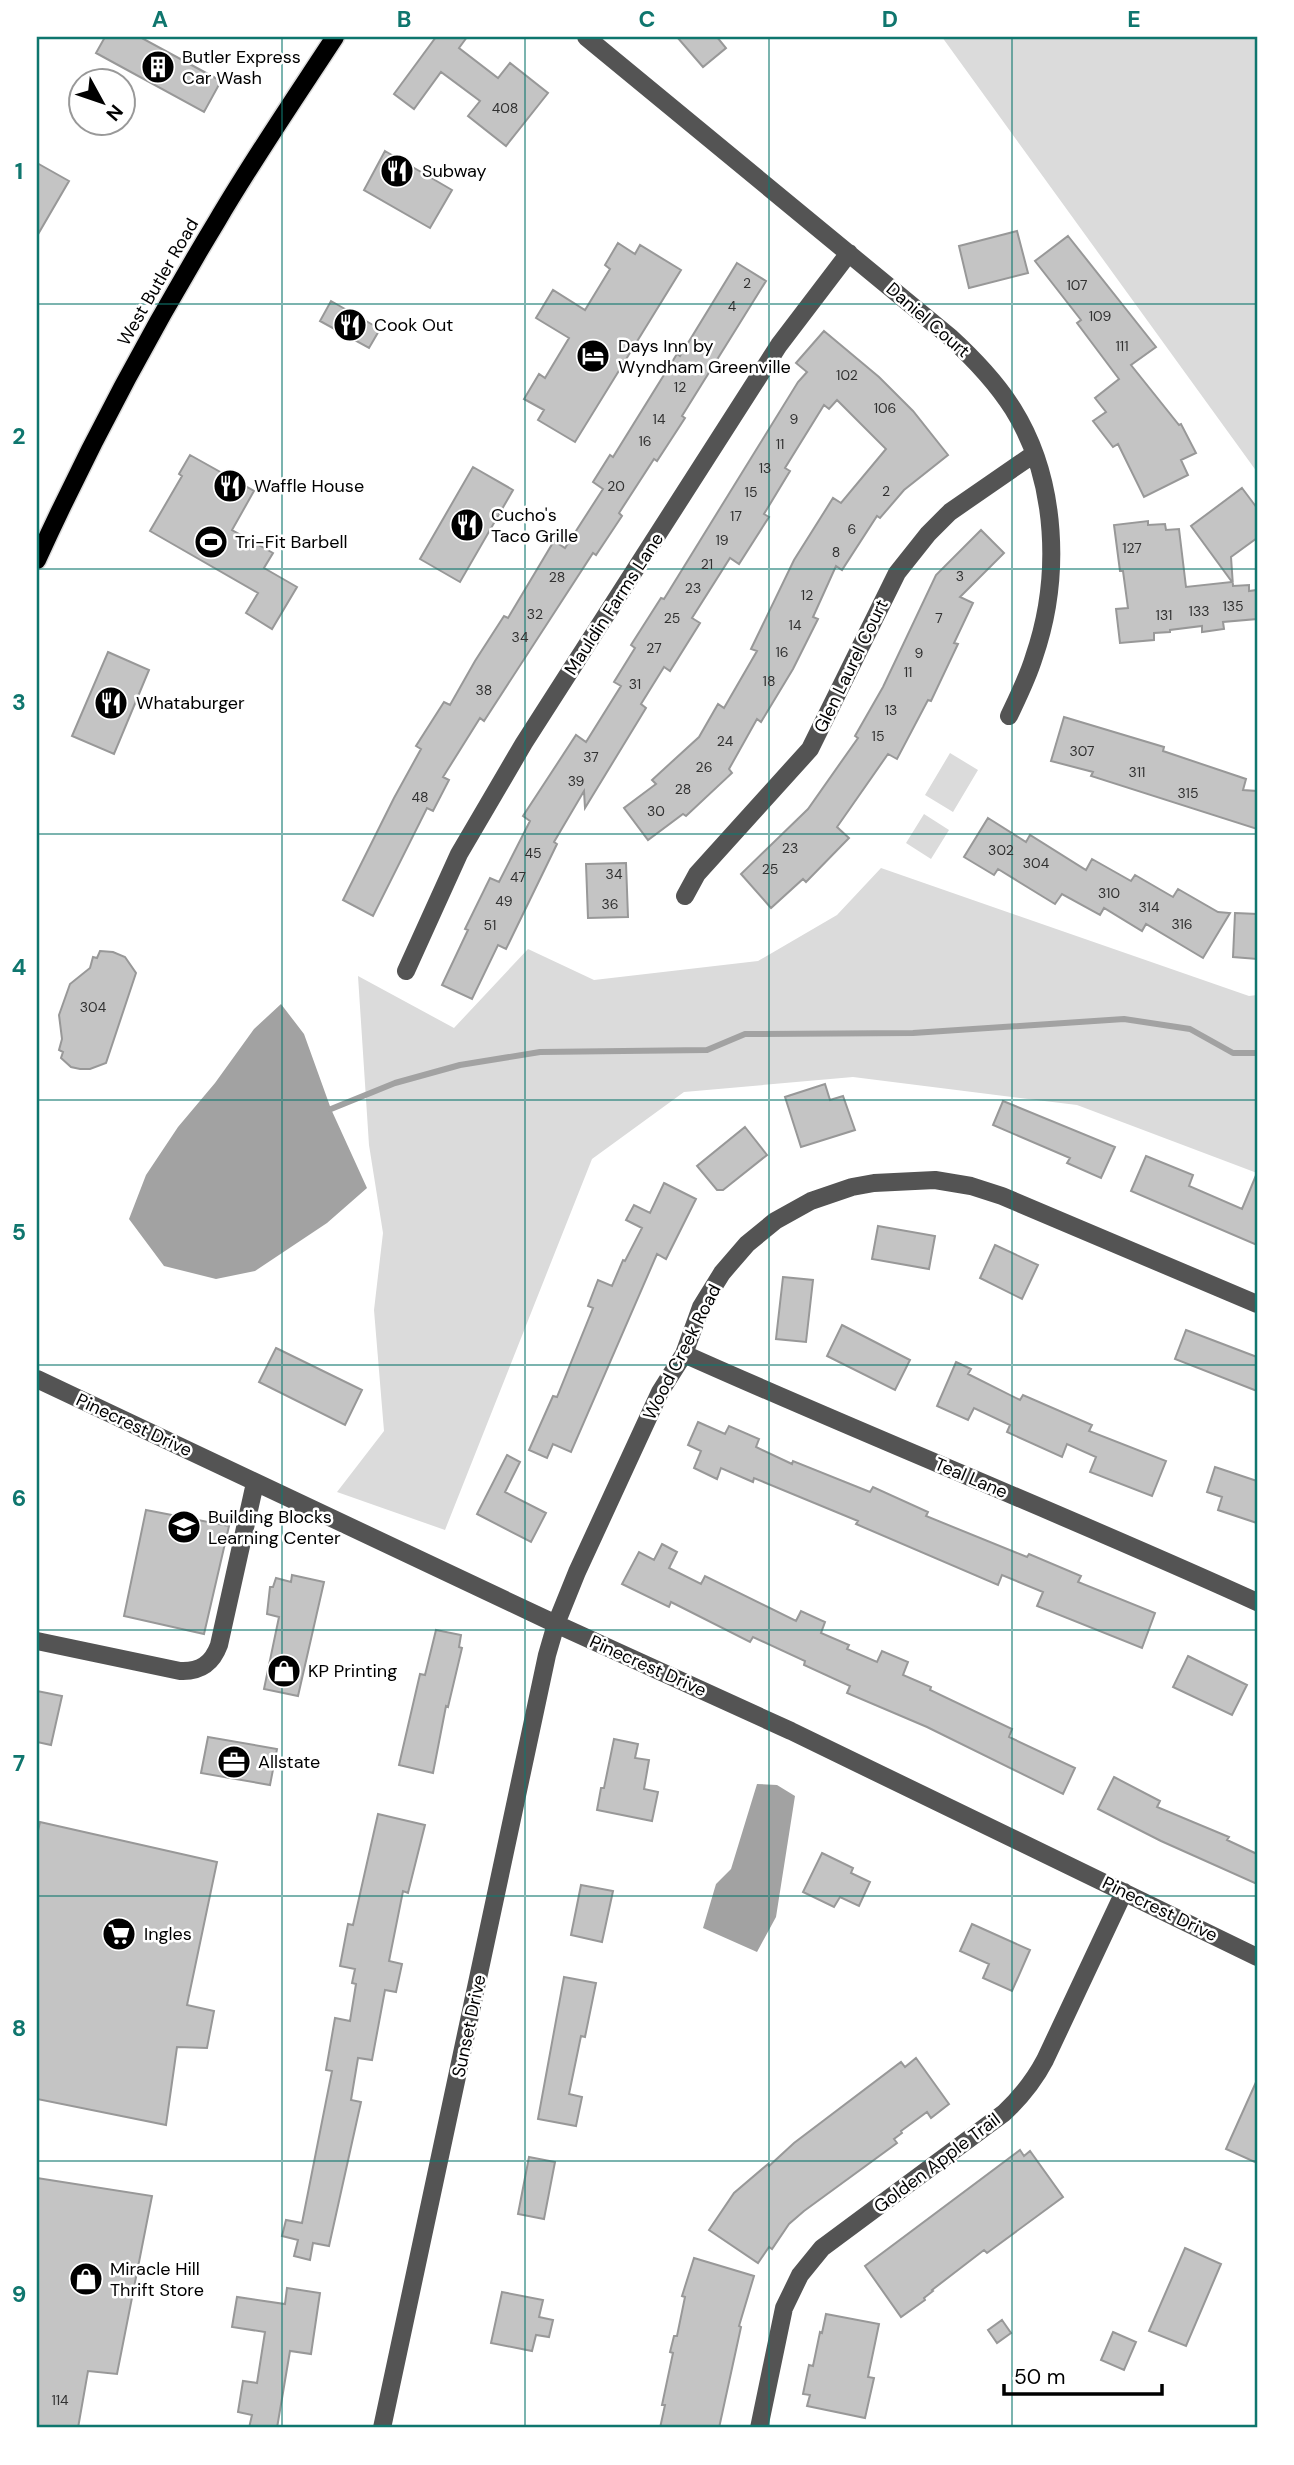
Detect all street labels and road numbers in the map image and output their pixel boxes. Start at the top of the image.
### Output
street label: West Butler Road [112,214,204,350]
street label: Daniel Court [881,277,975,363]
street label: Mauldin Farms Lane [559,528,669,680]
street label: Glen Laurel Court [808,595,894,737]
street label: Wood Creek Road [637,1280,727,1424]
street label: Pinecrest Drive [72,1388,196,1462]
street label: Teal Lane [931,1452,1011,1504]
street label: Pinecrest Drive [586,1630,710,1702]
street label: Pinecrest Drive [1098,1871,1222,1947]
street label: Sunset Drive [446,1972,492,2080]
street label: Golden Apple Trail [869,2108,1005,2218]

